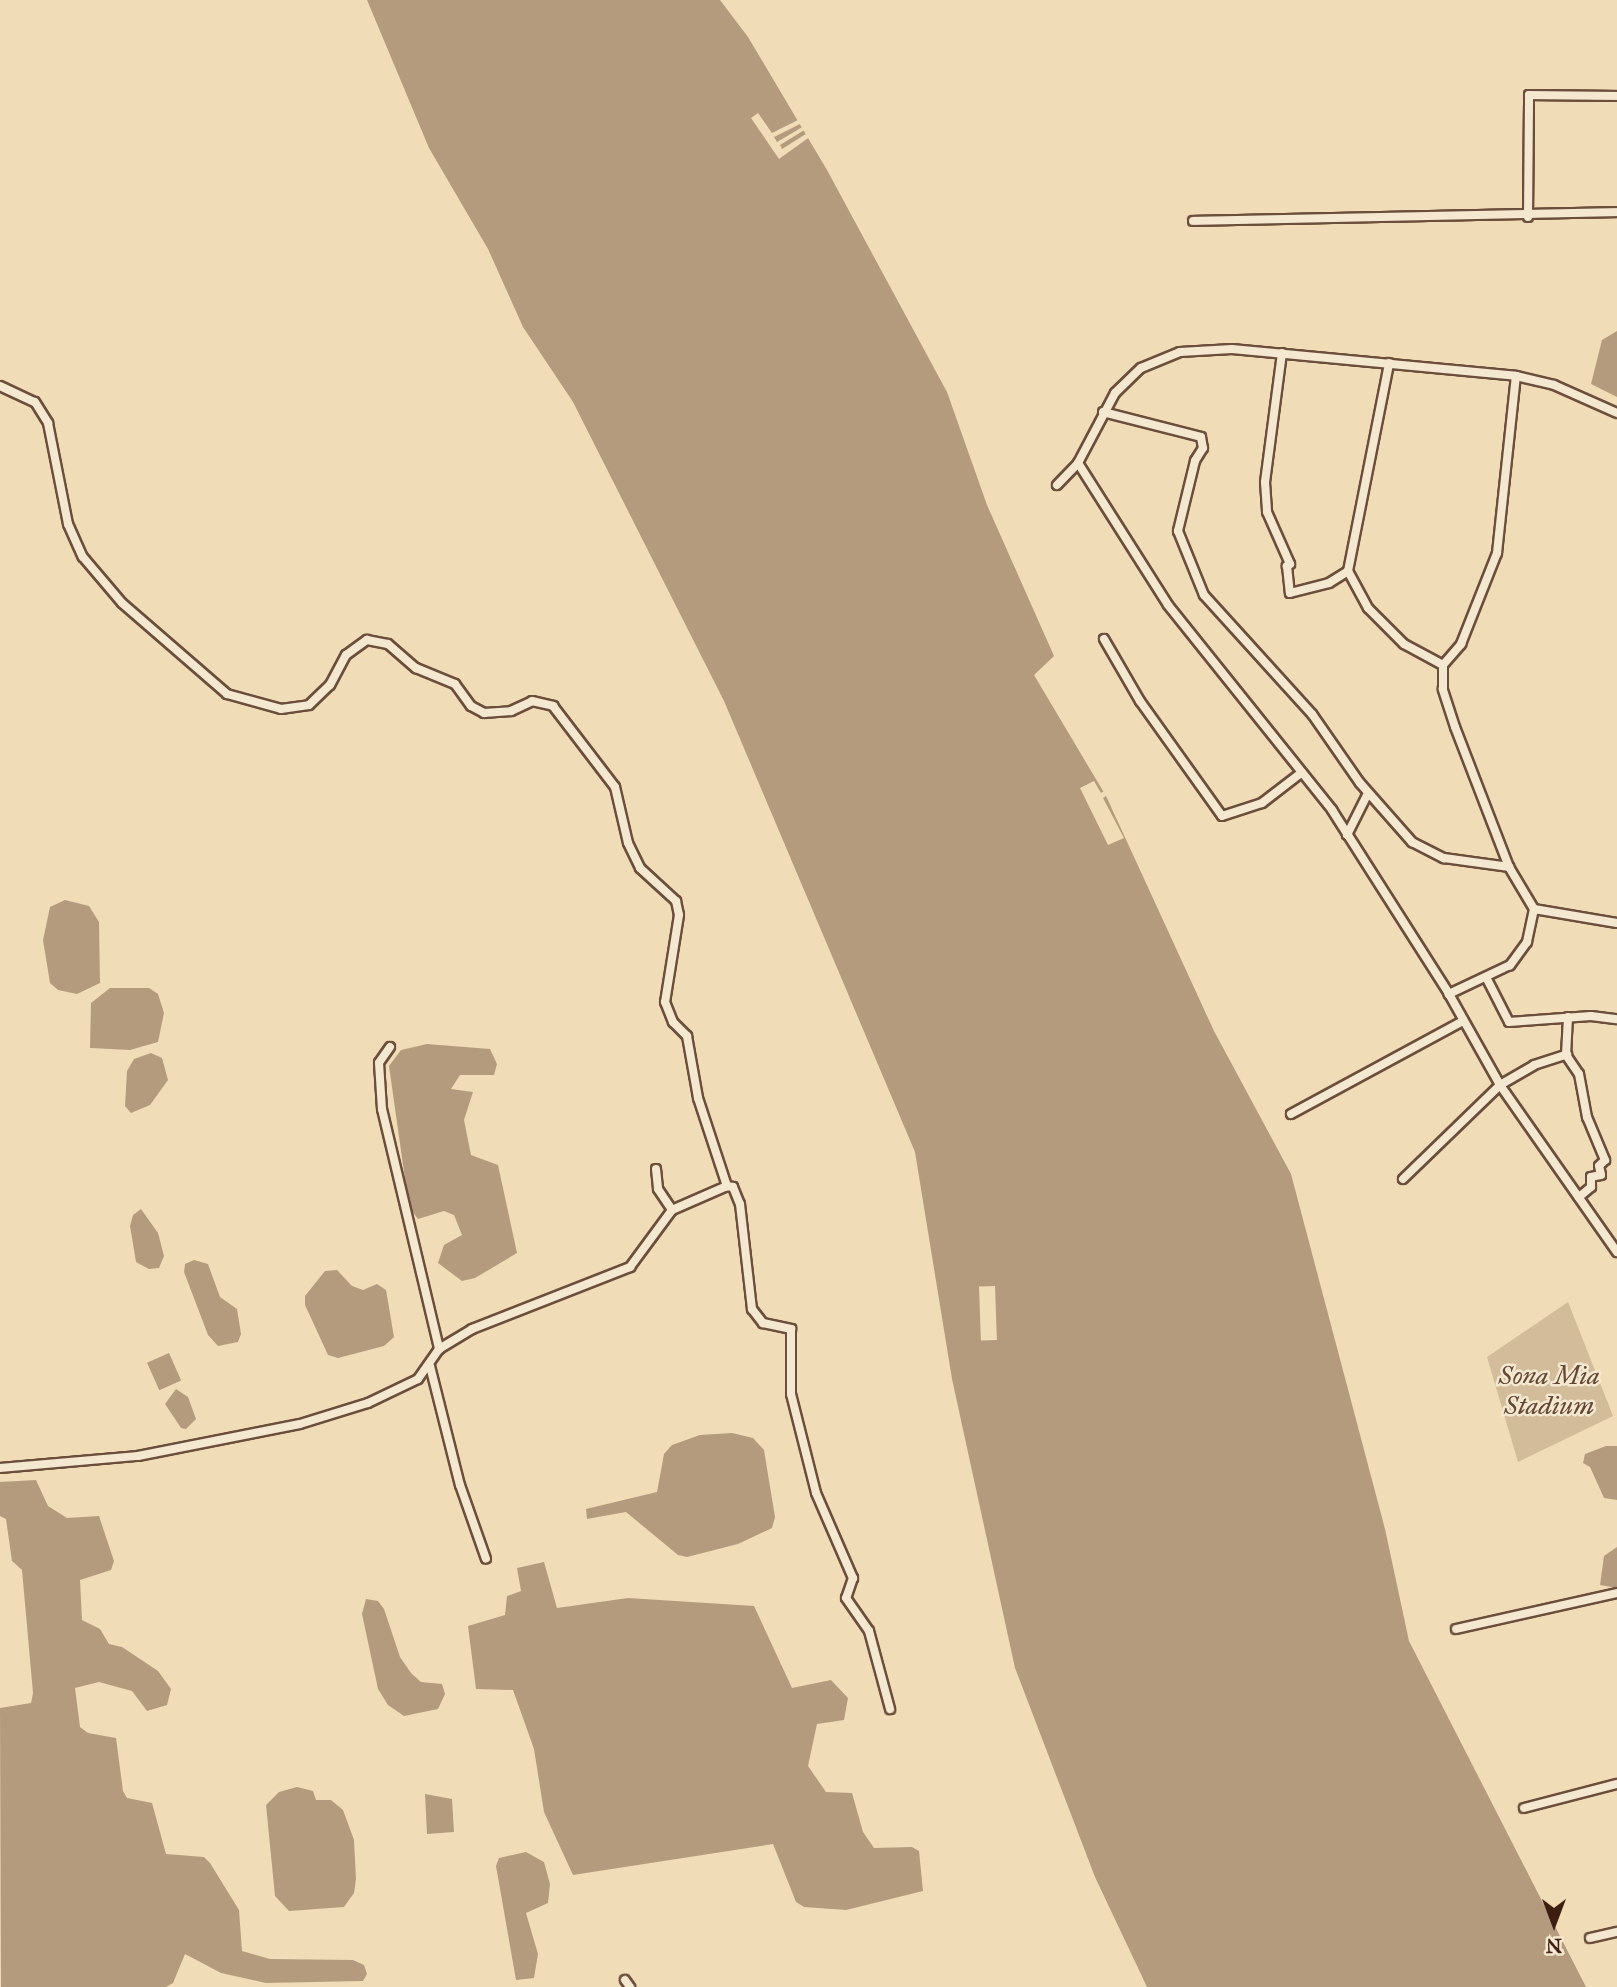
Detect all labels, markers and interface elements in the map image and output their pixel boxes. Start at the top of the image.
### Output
park label: Sona Mia Stadium [1498,1360,1600,1422]
north arrow [1519,1889,1589,1959]
text: N [1546,1934,1562,1957]

